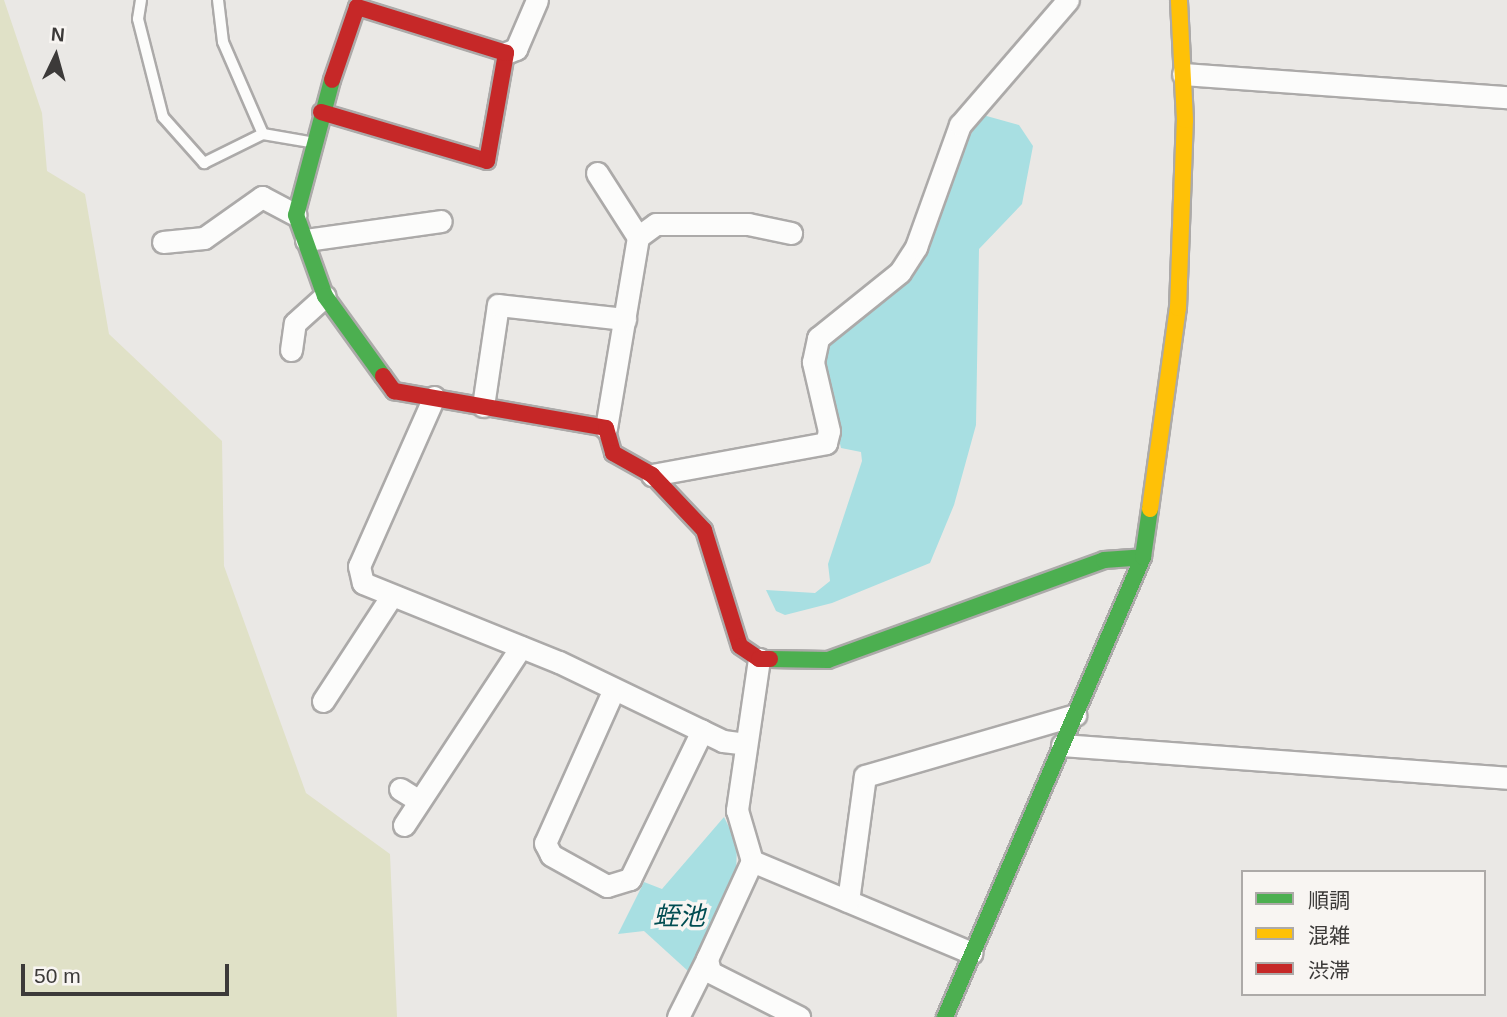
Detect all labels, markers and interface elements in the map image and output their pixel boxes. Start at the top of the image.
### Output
north arrow [21,21,91,91]
text: N [50,24,66,46]
legend [1241,870,1486,996]
text: 順調 [1308,889,1350,912]
water label: 蛭池 [653,901,705,933]
text: 混雑 [1308,924,1350,947]
scale bar [24,950,233,994]
text: 渋滞 [1308,959,1350,982]
text: 50 m [34,964,81,987]

